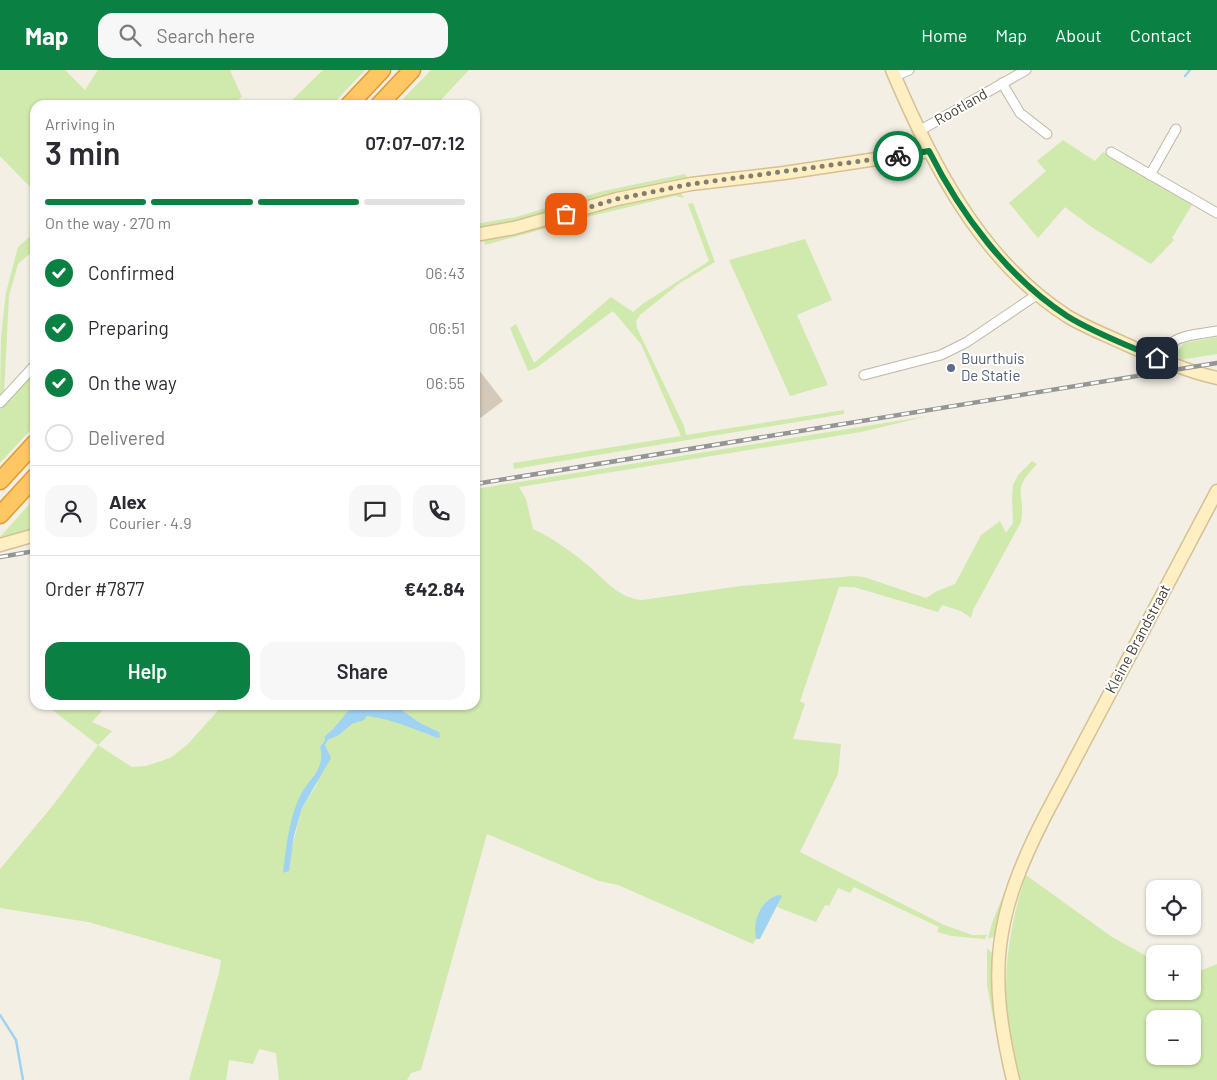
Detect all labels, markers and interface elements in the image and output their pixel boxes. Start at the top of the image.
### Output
search box [98,13,448,58]
text: Map [25,21,68,50]
icon: search [116,21,144,49]
text: Search here [156,24,255,47]
text: Home [921,24,967,46]
text: Map [995,24,1027,46]
text: About [1055,24,1102,46]
text: Contact [1130,24,1192,46]
street label: Rootland [931,84,990,128]
text: Arriving in [45,114,115,133]
text: 07:07–07:12 [365,131,465,154]
courier [873,131,923,181]
text: 3 min [45,133,121,171]
icon: bike [884,142,912,170]
pin [545,193,587,235]
icon: bag [552,200,580,228]
text: On the way · 270 m [45,213,171,232]
icon: check [45,259,73,287]
text: Confirmed [88,261,175,284]
text: 06:43 [425,263,465,282]
icon: check [45,314,73,342]
text: Preparing [88,316,169,339]
text: 06:51 [429,318,465,337]
pin [1136,337,1178,379]
icon: home [1143,344,1171,372]
place label: Buurthuis De Statie [961,349,1025,384]
marker: Buurthuis De Statie [945,362,957,374]
icon: check [45,369,73,397]
text: On the way [88,371,177,394]
text: 06:55 [426,373,465,392]
text: Delivered [88,426,165,449]
button: person [45,485,97,537]
button: chat [349,485,401,537]
button: phone [413,485,465,537]
text: Alex [109,490,147,513]
text: Courier · 4.9 [109,513,192,532]
text: Order #7877 [45,577,144,600]
text: €42.84 [404,577,465,600]
street label: Kleine Brandstraat [1101,581,1173,696]
button: Help [45,642,250,700]
button: Share [260,642,465,700]
map controls [1146,880,1201,1065]
button: locate [1146,880,1201,935]
button: + [1146,945,1201,1000]
button: − [1146,1010,1201,1065]

